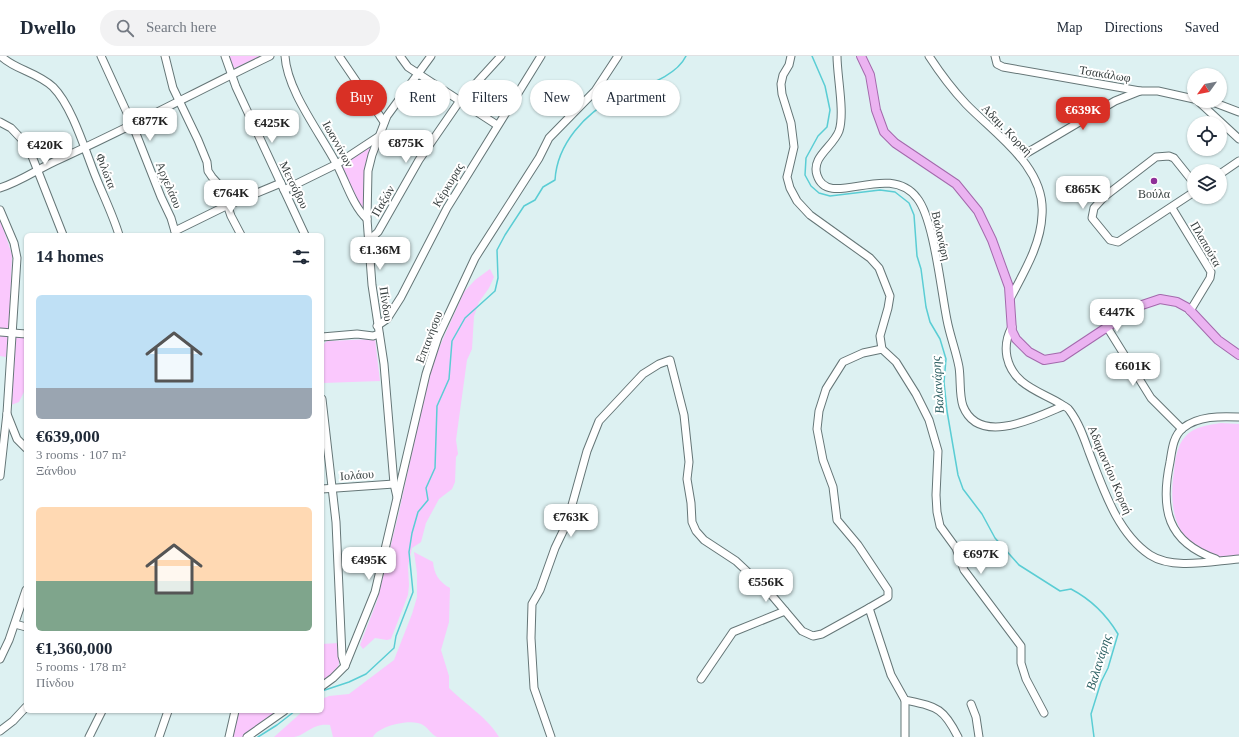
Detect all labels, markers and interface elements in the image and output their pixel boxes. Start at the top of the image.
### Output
search box [100,10,380,46]
text: Dwello [20,17,76,38]
icon: search [114,17,136,39]
text: Search here [146,19,216,35]
text: Map [1057,20,1082,35]
text: Directions [1104,20,1163,35]
text: Saved [1185,20,1219,35]
street label: Τσακάλωφ [1078,63,1132,85]
north arrow [1187,68,1227,108]
map controls [1187,68,1227,204]
chip: Buy [336,80,387,116]
chip: Rent [395,80,450,116]
chip: Filters [458,80,522,116]
chip: New [530,80,584,116]
chip: Apartment [592,80,680,116]
pin: €639K [1055,97,1111,131]
street label: Αδαμ. Κοραή [979,101,1035,159]
text: €639K [1065,102,1101,117]
pin: €877K [122,108,178,142]
pin: €425K [244,110,300,144]
text: €877K [132,113,168,128]
text: €425K [254,115,290,130]
button: locate [1187,116,1227,156]
street label: Ιωαννίνων [320,118,357,170]
pin: €875K [378,130,434,164]
pin: €420K [17,132,73,166]
text: €875K [388,135,424,150]
text: €420K [27,137,63,152]
street label: Φιλώτα [93,151,120,191]
street label: Μετσόβου [277,159,312,211]
street label: Αρχελάου [153,160,185,210]
street label: Κέρκυρας [429,160,467,209]
button: layers [1187,164,1227,204]
pin: €865K [1055,176,1111,210]
marker: Βούλα [1149,176,1159,186]
pin: €764K [203,180,259,214]
text: €865K [1065,181,1101,196]
street label: Παξών [369,182,398,219]
text: €764K [213,185,249,200]
place label: Βούλα [1138,187,1171,201]
street label: Βαλανάρη [929,210,953,262]
street label: Πλαπούτα [1187,219,1225,270]
pin: €1.36M [347,237,413,271]
text: €1.36M [359,242,401,257]
icon: filters [290,246,312,268]
text: 14 homes [36,247,104,266]
street label: Πίνδου [377,286,395,322]
pin: €447K [1089,299,1145,333]
text: €447K [1099,304,1135,319]
street label: Επτανήσου [413,309,445,365]
icon: home [138,321,210,393]
pin: €601K [1105,353,1161,387]
water label: Βαλανάρης [928,355,947,414]
text: €601K [1115,358,1151,373]
street label: Αδαμαντίου Κοραή [1085,424,1135,516]
text: €639,000 [36,427,100,446]
text: 3 rooms · 107 m² [36,447,126,462]
text: Ξάνθου [36,463,76,478]
street label: Ιολάου [340,467,375,483]
pin: €763K [543,504,599,538]
text: €763K [553,509,589,524]
icon: home [138,533,210,605]
pin: €697K [953,541,1009,575]
text: €697K [963,546,999,561]
pin: €495K [341,547,397,581]
text: €495K [351,552,387,567]
pin: €556K [738,569,794,603]
text: €556K [748,574,784,589]
water label: Βαλανάρης [1083,632,1114,692]
text: €1,360,000 [36,639,113,658]
text: 5 rooms · 178 m² [36,659,126,674]
text: Πίνδου [36,675,74,690]

